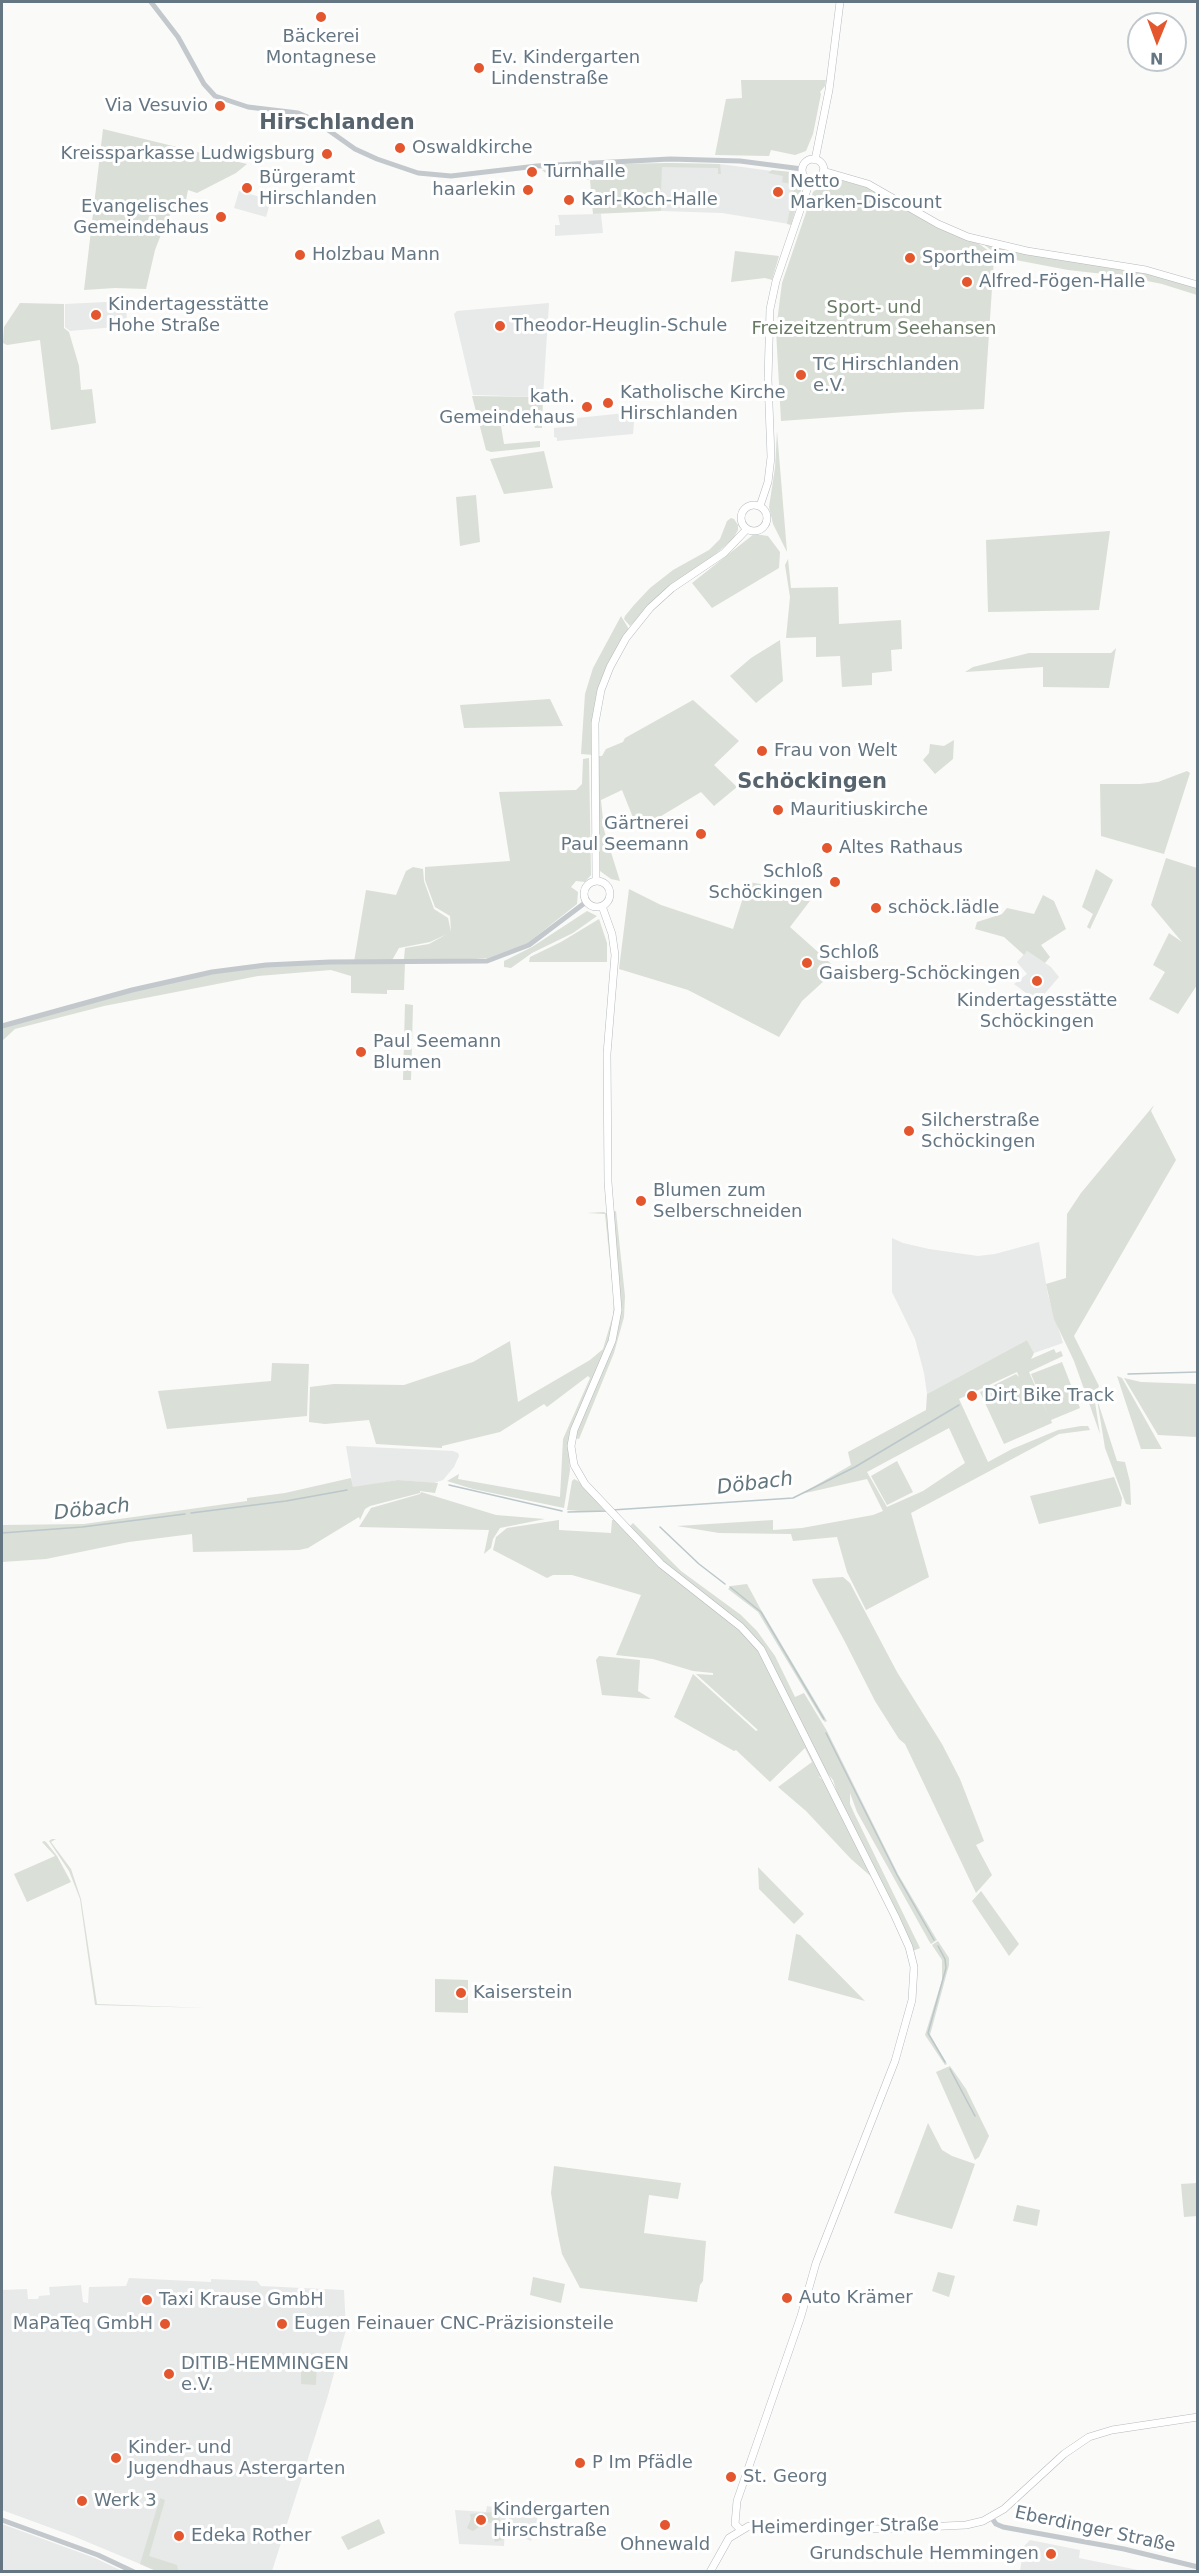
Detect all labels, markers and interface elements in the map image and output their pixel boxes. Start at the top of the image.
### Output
marker: Bäckerei Montagnese [314,10,328,24]
north arrow [1127,12,1187,72]
place label: Bäckerei Montagnese [266,26,376,68]
place label: Ev. Kindergarten Lindenstraße [491,47,640,90]
text: N [1150,49,1164,68]
marker: Ev. Kindergarten Lindenstraße [472,61,486,75]
place label: Via Vesuvio [105,95,208,117]
marker: Via Vesuvio [213,99,227,113]
district label: Hirschlanden [259,111,415,137]
place label: Oswaldkirche [412,137,533,159]
marker: Oswaldkirche [393,141,407,155]
place label: Kreissparkasse Ludwigsburg [60,143,315,165]
marker: Kreissparkasse Ludwigsburg [320,147,334,161]
place label: Turnhalle [544,161,626,183]
marker: Turnhalle [525,165,539,179]
place label: Bürgeramt Hirschlanden [259,167,377,210]
place label: Netto Marken-Discount [790,171,942,213]
place label: haarlekin [432,179,516,201]
marker: Bürgeramt Hirschlanden [240,181,254,195]
marker: haarlekin [521,183,535,197]
marker: Netto Marken-Discount [771,185,785,199]
place label: Karl-Koch-Halle [581,189,718,211]
marker: Karl-Koch-Halle [562,193,576,207]
place label: Evangelisches Gemeindehaus [73,196,209,238]
marker: Evangelisches Gemeindehaus [214,210,228,224]
place label: Holzbau Mann [312,244,440,266]
place label: Sportheim [922,247,1015,269]
marker: Holzbau Mann [293,248,307,262]
marker: Sportheim [903,251,917,265]
place label: Alfred-Fögen-Halle [979,271,1145,293]
marker: Alfred-Fögen-Halle [960,275,974,289]
place label: Kindertagesstätte Hohe Straße [108,294,269,336]
park label: Sport- und Freizeitzentrum Seehansen [751,297,997,340]
marker: Kindertagesstätte Hohe Straße [89,308,103,322]
place label: Theodor-Heuglin-Schule [512,315,727,337]
marker: Theodor-Heuglin-Schule [493,319,507,333]
place label: TC Hirschlanden e.V. [813,354,959,397]
marker: TC Hirschlanden e.V. [794,368,808,382]
place label: Katholische Kirche Hirschlanden [620,382,786,424]
place label: kath. Gemeindehaus [439,386,575,428]
marker: Katholische Kirche Hirschlanden [601,396,615,410]
marker: kath. Gemeindehaus [580,400,594,414]
place label: Frau von Welt [774,740,897,762]
marker: Frau von Welt [755,744,769,758]
district label: Schöckingen [737,770,887,796]
place label: Mauritiuskirche [790,799,928,821]
marker: Mauritiuskirche [771,803,785,817]
place label: Gärtnerei Paul Seemann [561,813,689,856]
marker: Gärtnerei Paul Seemann [694,827,708,841]
place label: Altes Rathaus [839,837,963,859]
marker: Altes Rathaus [820,841,834,855]
place label: Schloß Schöckingen [709,861,823,904]
marker: Schloß Schöckingen [828,875,842,889]
place label: schöck.lädle [888,897,999,919]
marker: schöck.lädle [869,901,883,915]
place label: Schloß Gaisberg-Schöckingen [819,942,1020,984]
marker: Schloß Gaisberg-Schöckingen [800,956,814,970]
marker: Kindertagesstätte Schöckingen [1030,974,1044,988]
place label: Kindertagesstätte Schöckingen [957,990,1117,1032]
place label: Paul Seemann Blumen [373,1031,501,1074]
marker: Paul Seemann Blumen [354,1045,368,1059]
place label: Silcherstraße Schöckingen [921,1110,1039,1152]
marker: Silcherstraße Schöckingen [902,1124,916,1138]
place label: Blumen zum Selberschneiden [653,1180,802,1222]
marker: Blumen zum Selberschneiden [634,1194,648,1208]
place label: Dirt Bike Track [984,1385,1114,1407]
marker: Dirt Bike Track [965,1389,979,1403]
water label: Döbach [716,1467,794,1501]
water label: Döbach [53,1494,131,1526]
place label: Kaiserstein [473,1982,572,2004]
marker: Kaiserstein [454,1986,468,2000]
place label: Auto Krämer [799,2287,913,2309]
place label: Taxi Krause GmbH [159,2289,324,2311]
marker: Auto Krämer [780,2291,794,2305]
marker: Taxi Krause GmbH [140,2293,154,2307]
place label: MaPaTeq GmbH [13,2313,153,2335]
place label: Eugen Feinauer CNC-Präzisionsteile [294,2313,614,2335]
marker: MaPaTeq GmbH [158,2317,172,2331]
marker: Eugen Feinauer CNC-Präzisionsteile [275,2317,289,2331]
place label: DITIB-HEMMINGEN e.V. [181,2353,349,2396]
marker: DITIB-HEMMINGEN e.V. [162,2367,176,2381]
place label: Kinder- und Jugendhaus Astergarten [128,2437,345,2480]
marker: Kinder- und Jugendhaus Astergarten [109,2451,123,2465]
place label: P Im Pfädle [592,2452,693,2474]
marker: P Im Pfädle [573,2456,587,2470]
place label: St. Georg [743,2466,827,2488]
marker: St. Georg [724,2470,738,2484]
place label: Werk 3 [94,2490,157,2512]
marker: Werk 3 [75,2494,89,2508]
place label: Kindergarten Hirschstraße [493,2499,610,2542]
street label: Eberdinger Straße [1013,2502,1177,2558]
marker: Kindergarten Hirschstraße [474,2513,488,2527]
street label: Heimerdinger Straße [751,2515,939,2539]
marker: Ohnewald [658,2518,672,2532]
place label: Edeka Rother [191,2525,311,2547]
marker: Edeka Rother [172,2529,186,2543]
place label: Ohnewald [620,2534,710,2556]
place label: Grundschule Hemmingen [810,2543,1039,2565]
marker: Grundschule Hemmingen [1044,2547,1058,2561]

